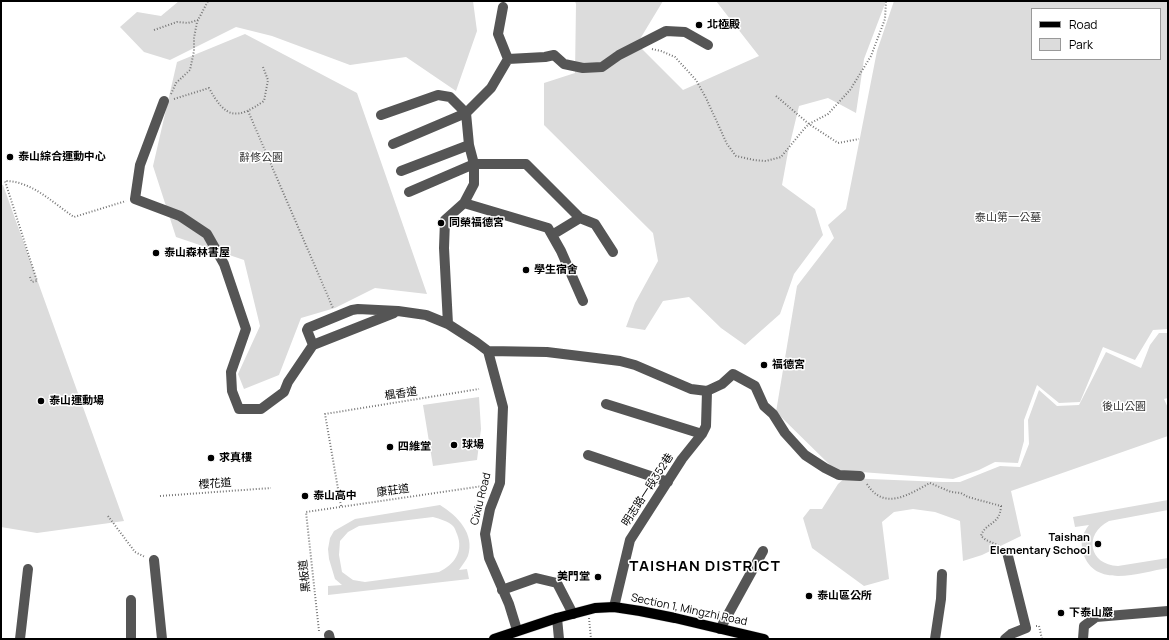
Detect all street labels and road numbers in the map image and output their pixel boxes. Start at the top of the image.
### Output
street label: 楓香道 [384,385,418,403]
street label: 明志路一段352巷 [619,451,677,529]
street label: Cixiu Road [468,471,494,527]
street label: 櫻花道 [198,476,232,492]
street label: 康莊道 [376,482,410,500]
street label: 黑板道 [297,559,313,593]
street label: Section 1, Mingzhi Road [630,591,748,629]

